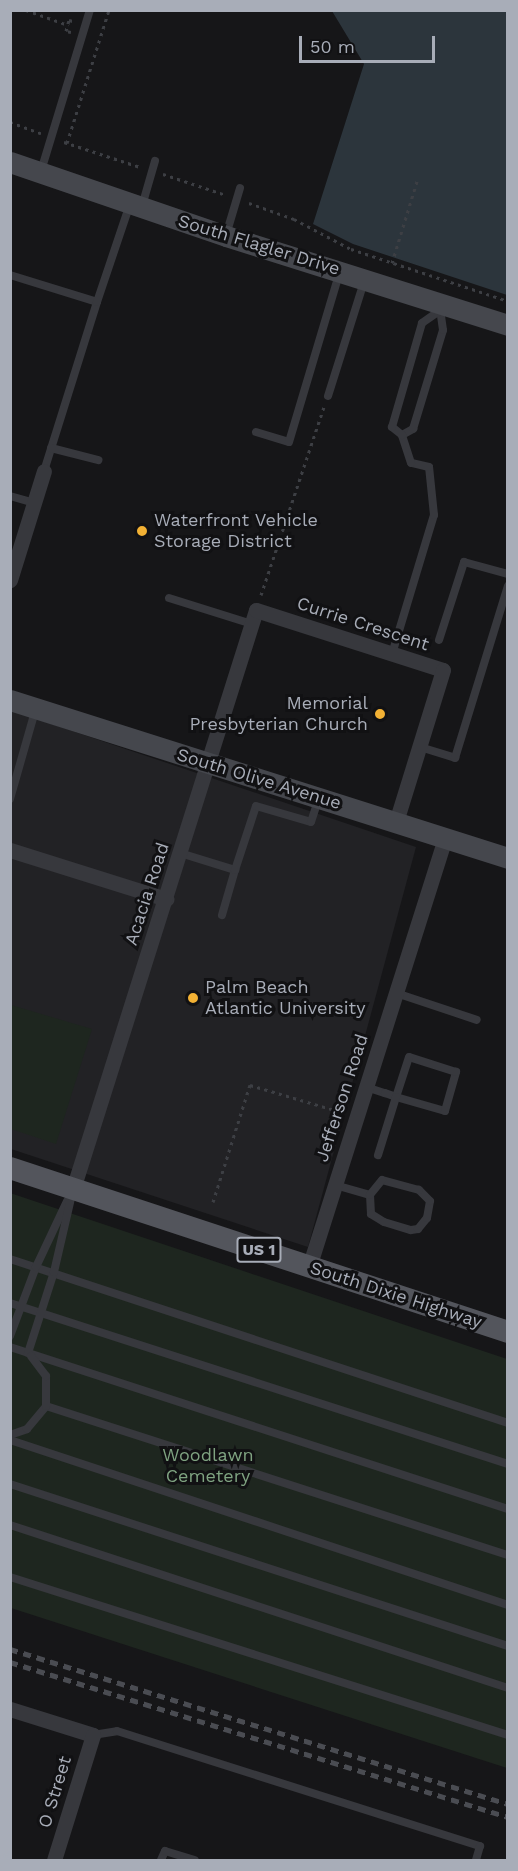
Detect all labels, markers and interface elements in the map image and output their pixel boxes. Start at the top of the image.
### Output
scale bar [302,24,438,62]
text: 50 m [310,36,355,57]
street label: South Flagler Drive [175,210,343,280]
place label: Waterfront Vehicle Storage District [154,510,318,552]
marker: Waterfront Vehicle Storage District [135,524,149,538]
street label: Currie Crescent [294,592,432,656]
place label: Memorial Presbyterian Church [189,693,368,736]
marker: Memorial Presbyterian Church [373,707,387,721]
street label: South Olive Avenue [174,744,344,814]
street label: Acacia Road [120,840,174,948]
place label: Palm Beach Atlantic University [205,977,365,1020]
marker: Palm Beach Atlantic University [186,991,200,1005]
street label: Jefferson Road [311,1031,373,1165]
road number: US 1 [235,1237,283,1263]
street label: South Dixie Highway [307,1257,485,1333]
park label: Woodlawn Cemetery [162,1445,254,1488]
street label: O Street [34,1754,76,1830]

